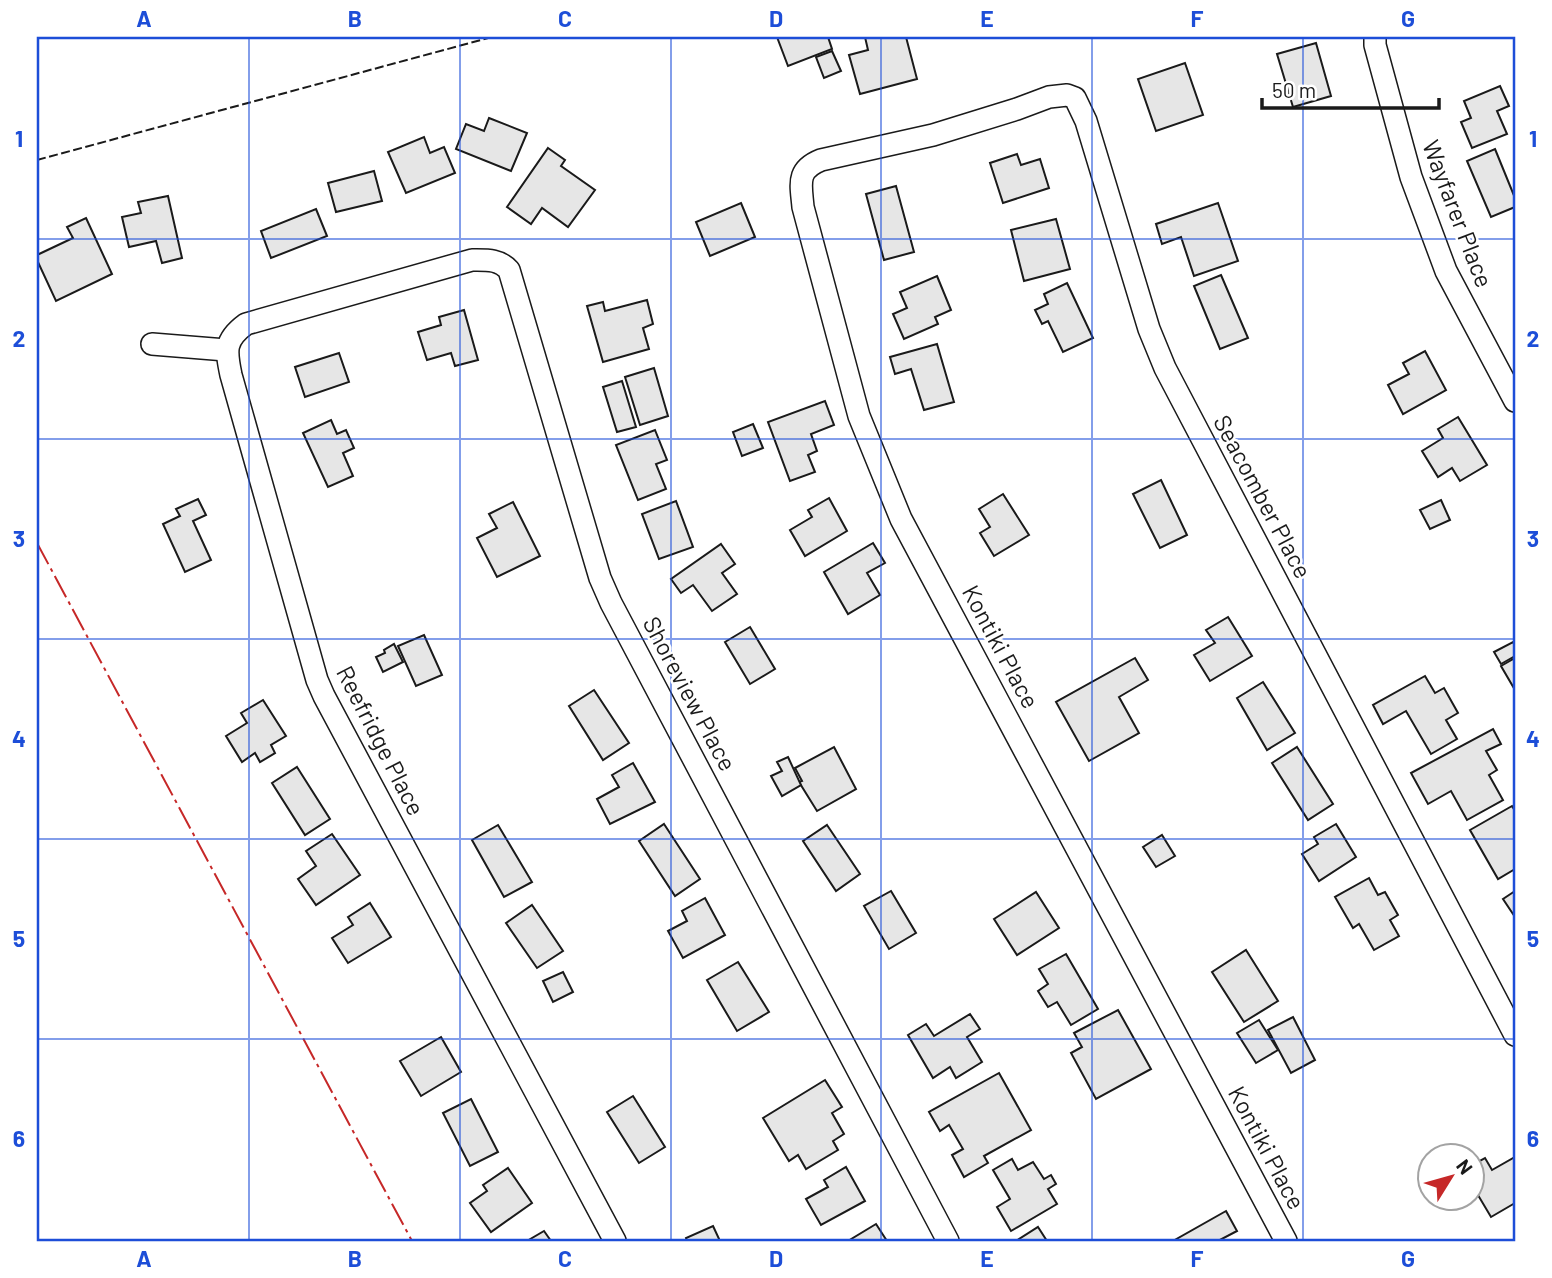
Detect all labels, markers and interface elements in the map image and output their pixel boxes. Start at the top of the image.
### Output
text: A [136,4,152,32]
text: B [348,4,362,32]
text: C [558,4,572,32]
text: D [769,4,783,32]
text: E [980,4,994,32]
text: F [1191,4,1204,32]
text: G [1401,4,1415,32]
scale bar [1262,66,1438,110]
text: 50 m [1272,77,1316,102]
text: 1 [15,124,23,152]
text: 1 [1529,124,1537,152]
street label: Wayfarer Place [1417,136,1500,291]
text: 2 [13,324,25,352]
text: 2 [1527,324,1539,352]
street label: Seacomber Place [1208,410,1319,583]
text: 3 [13,524,25,552]
text: 3 [1527,524,1539,552]
street label: Kontiki Place [957,580,1046,713]
street label: Shoreview Place [638,611,743,775]
street label: Reefridge Place [331,661,432,820]
text: 4 [12,724,26,752]
text: 4 [1526,724,1540,752]
text: 5 [13,924,25,952]
text: 5 [1527,924,1539,952]
street label: Kontiki Place [1223,1081,1312,1214]
text: 6 [13,1124,25,1152]
text: 6 [1527,1124,1539,1152]
north arrow [1416,1142,1486,1212]
text: N [1452,1154,1478,1178]
text: A [136,1244,152,1272]
text: B [348,1244,362,1272]
text: C [558,1244,572,1272]
text: D [769,1244,783,1272]
text: E [980,1244,994,1272]
text: F [1191,1244,1204,1272]
text: G [1401,1244,1415,1272]

